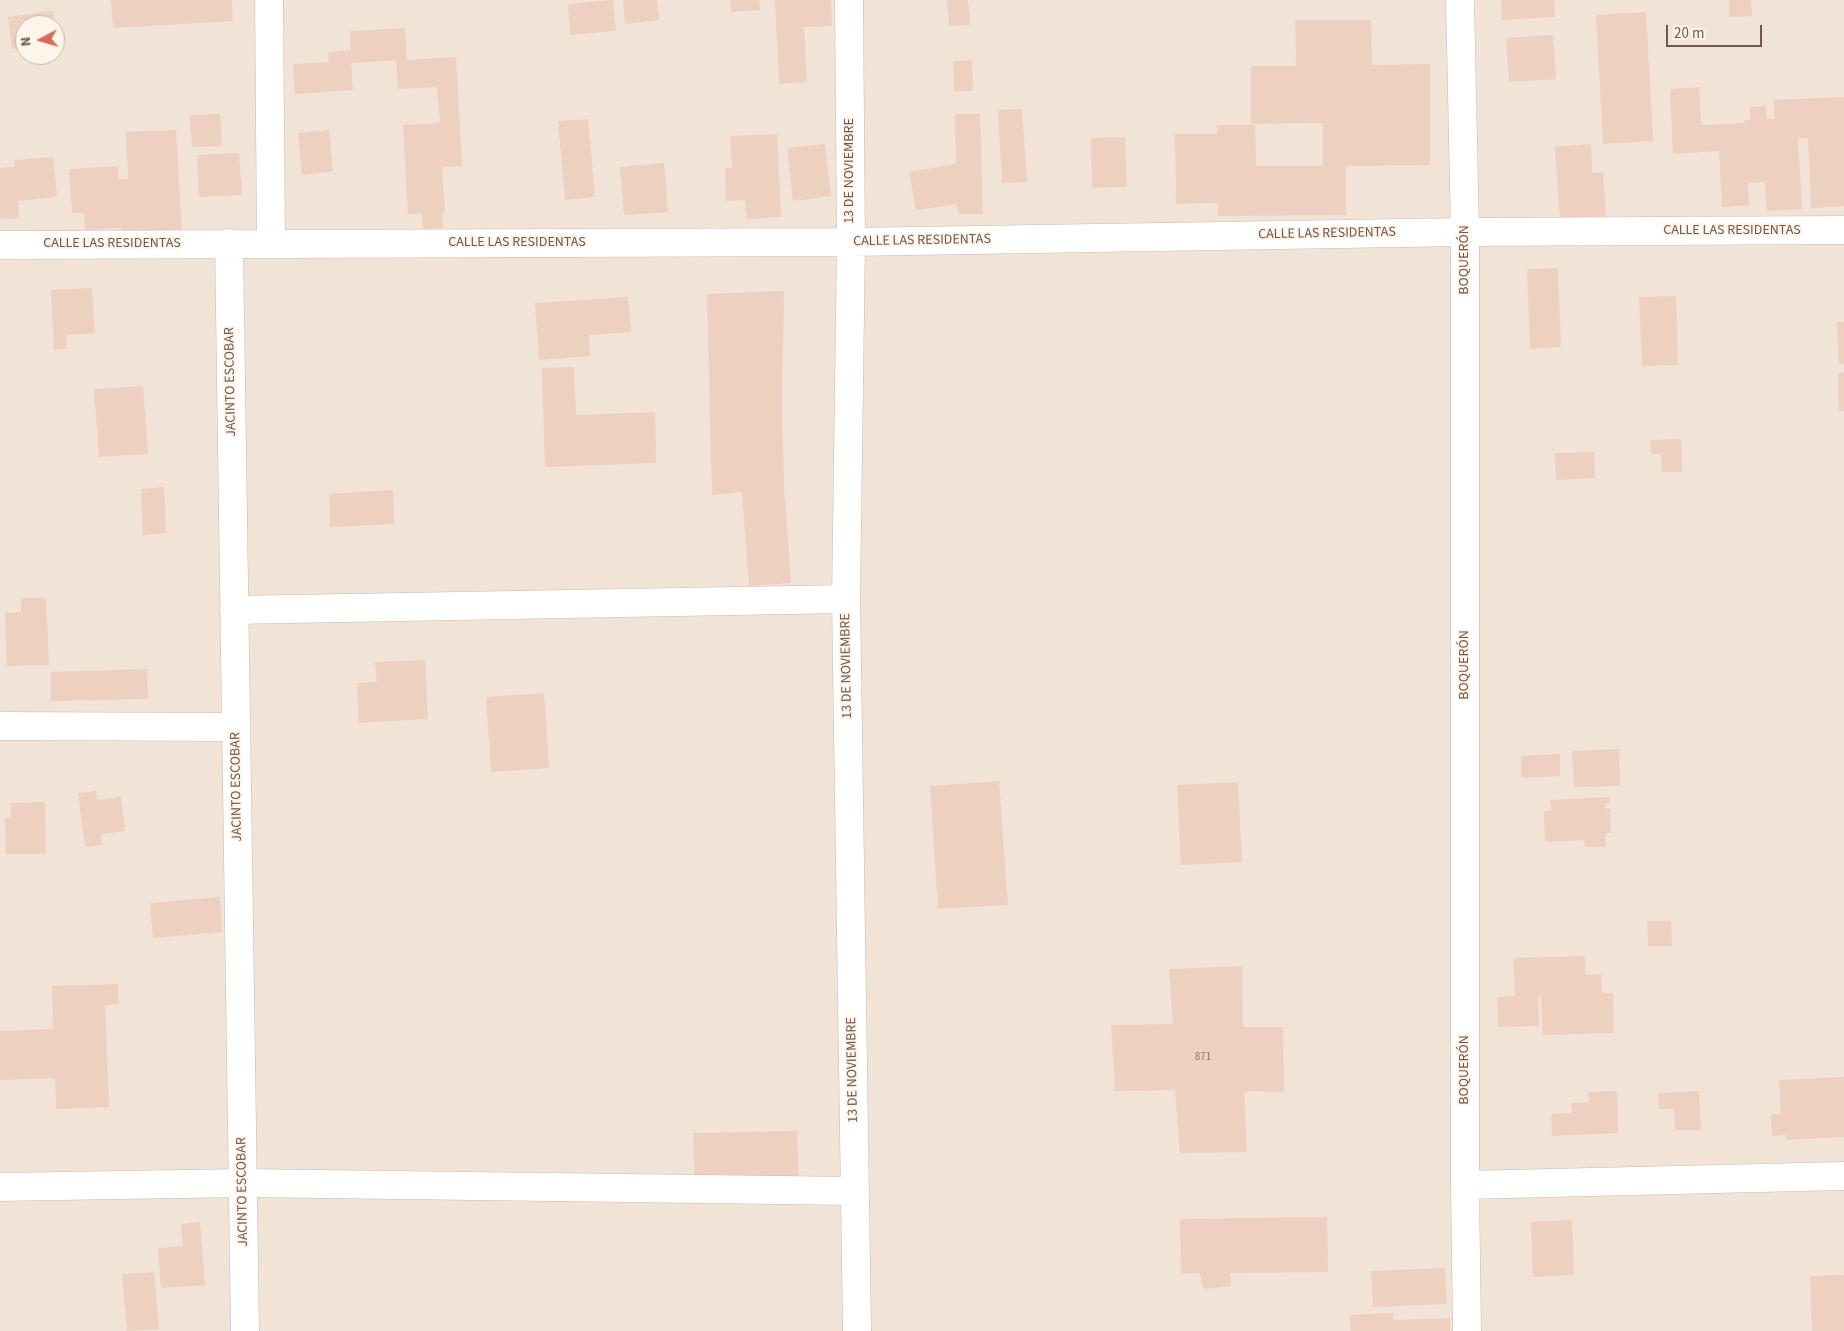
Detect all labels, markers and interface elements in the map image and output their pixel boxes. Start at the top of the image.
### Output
north arrow [15,15,65,65]
scale bar [1669,15,1765,47]
text: 20 m [1674,23,1704,44]
text: N [16,36,37,47]
street label: 13 DE NOVIEMBRE [842,118,858,224]
street label: CALLE LAS RESIDENTAS [1663,223,1801,239]
street label: CALLE LAS RESIDENTAS [1258,224,1396,244]
street label: BOQUERÓN [1457,225,1473,295]
street label: CALLE LAS RESIDENTAS [853,231,991,251]
street label: CALLE LAS RESIDENTAS [448,235,586,251]
street label: CALLE LAS RESIDENTAS [43,236,181,252]
street label: JACINTO ESCOBAR [222,327,240,437]
street label: 13 DE NOVIEMBRE [838,613,856,719]
street label: BOQUERÓN [1457,630,1473,700]
street label: JACINTO ESCOBAR [228,732,246,842]
street label: 13 DE NOVIEMBRE [844,1017,862,1123]
street label: BOQUERÓN [1457,1035,1473,1105]
house number: 871 [1195,1051,1211,1065]
street label: JACINTO ESCOBAR [234,1137,252,1247]

